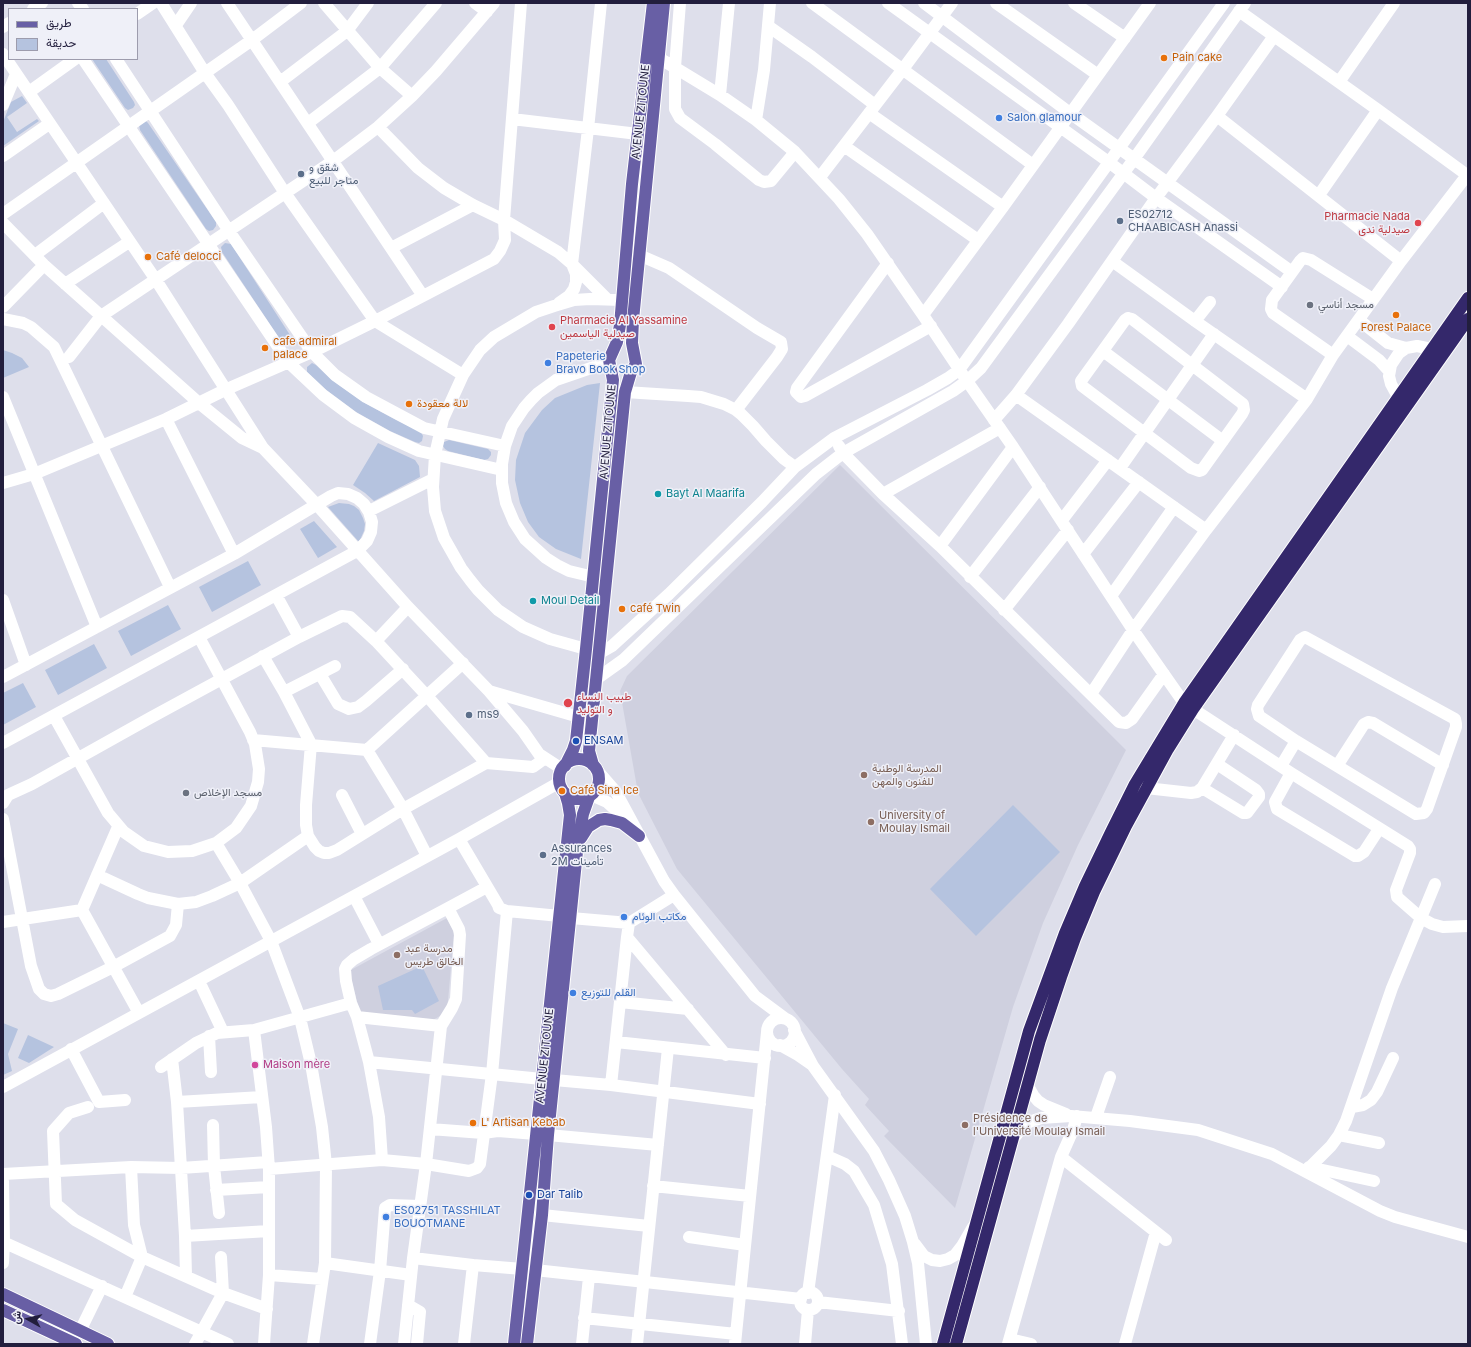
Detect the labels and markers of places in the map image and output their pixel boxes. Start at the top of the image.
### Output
place label: Pain cake [1172,51,1222,65]
marker: Pain cake [1159,53,1169,63]
place label: Salon glamour [1007,111,1082,125]
marker: Salon glamour [994,113,1004,123]
place label: شقق و متاجر للبيع [309,161,358,187]
marker: شقق و متاجر للبيع [296,169,306,179]
place label: ES02712 CHAABICASH Anassi [1128,208,1238,234]
place label: Pharmacie Nada صيدلية ندى [1324,210,1410,236]
marker: ES02712 CHAABICASH Anassi [1115,216,1125,226]
marker: Pharmacie Nada صيدلية ندى [1413,218,1423,228]
place label: Café delocci [156,250,221,264]
marker: Café delocci [143,252,153,262]
place label: مسجد أناسي [1318,298,1374,312]
marker: مسجد أناسي [1305,300,1315,310]
marker: Forest Palace [1391,310,1401,320]
place label: Pharmacie Al Yassamine صيدلية الياسمين [560,314,687,340]
place label: Forest Palace [1361,321,1431,335]
marker: Pharmacie Al Yassamine صيدلية الياسمين [547,322,557,332]
place label: cafe admiral palace [273,335,337,361]
marker: cafe admiral palace [260,343,270,353]
place label: Papeterie Bravo Book Shop [556,350,645,376]
marker: Papeterie Bravo Book Shop [543,358,553,368]
place label: لالة معقودة [417,397,468,411]
marker: لالة معقودة [404,399,414,409]
place label: Bayt Al Maarifa [666,487,745,501]
marker: Bayt Al Maarifa [653,489,663,499]
place label: Moul Detail [541,594,599,608]
marker: Moul Detail [528,596,538,606]
place label: café Twin [630,602,680,616]
marker: café Twin [617,604,627,614]
place label: طبيب النساء و التوليد [577,690,631,716]
marker: طبيب النساء و التوليد [562,697,574,709]
place label: ms9 [477,708,499,722]
marker: ms9 [464,710,474,720]
place label: ENSAM [584,734,623,748]
marker: ENSAM [571,736,581,746]
place label: المدرسة الوطنية للفنون والمهن [872,762,941,788]
marker: المدرسة الوطنية للفنون والمهن [859,770,869,780]
place label: Café Sina Ice [570,784,639,798]
place label: مسجد الإخلاص [194,786,262,800]
marker: Café Sina Ice [557,786,567,796]
marker: مسجد الإخلاص [181,788,191,798]
place label: University of Moulay Ismail [879,809,950,835]
marker: University of Moulay Ismail [866,817,876,827]
place label: Assurances 2M تأمينات [551,842,612,868]
marker: Assurances 2M تأمينات [538,850,548,860]
place label: مكاتب الوئام [632,910,686,924]
marker: مكاتب الوئام [619,912,629,922]
place label: مدرسة عبد الخالق طريس [405,942,463,968]
marker: مدرسة عبد الخالق طريس [392,950,402,960]
place label: القلم للتوزيع [581,986,636,1000]
marker: القلم للتوزيع [568,988,578,998]
place label: Maison mère [263,1058,330,1072]
marker: Maison mère [250,1060,260,1070]
place label: Présidence de l'Université Moulay Ismail [973,1112,1105,1138]
place label: L' Artisan Kebab [481,1116,565,1130]
marker: L' Artisan Kebab [468,1118,478,1128]
marker: Présidence de l'Université Moulay Ismail [960,1120,970,1130]
place label: Dar Talib [537,1188,583,1202]
marker: Dar Talib [524,1190,534,1200]
place label: ES02751 TASSHILAT BOUOTMANE [394,1204,501,1230]
marker: ES02751 TASSHILAT BOUOTMANE [381,1212,391,1222]

